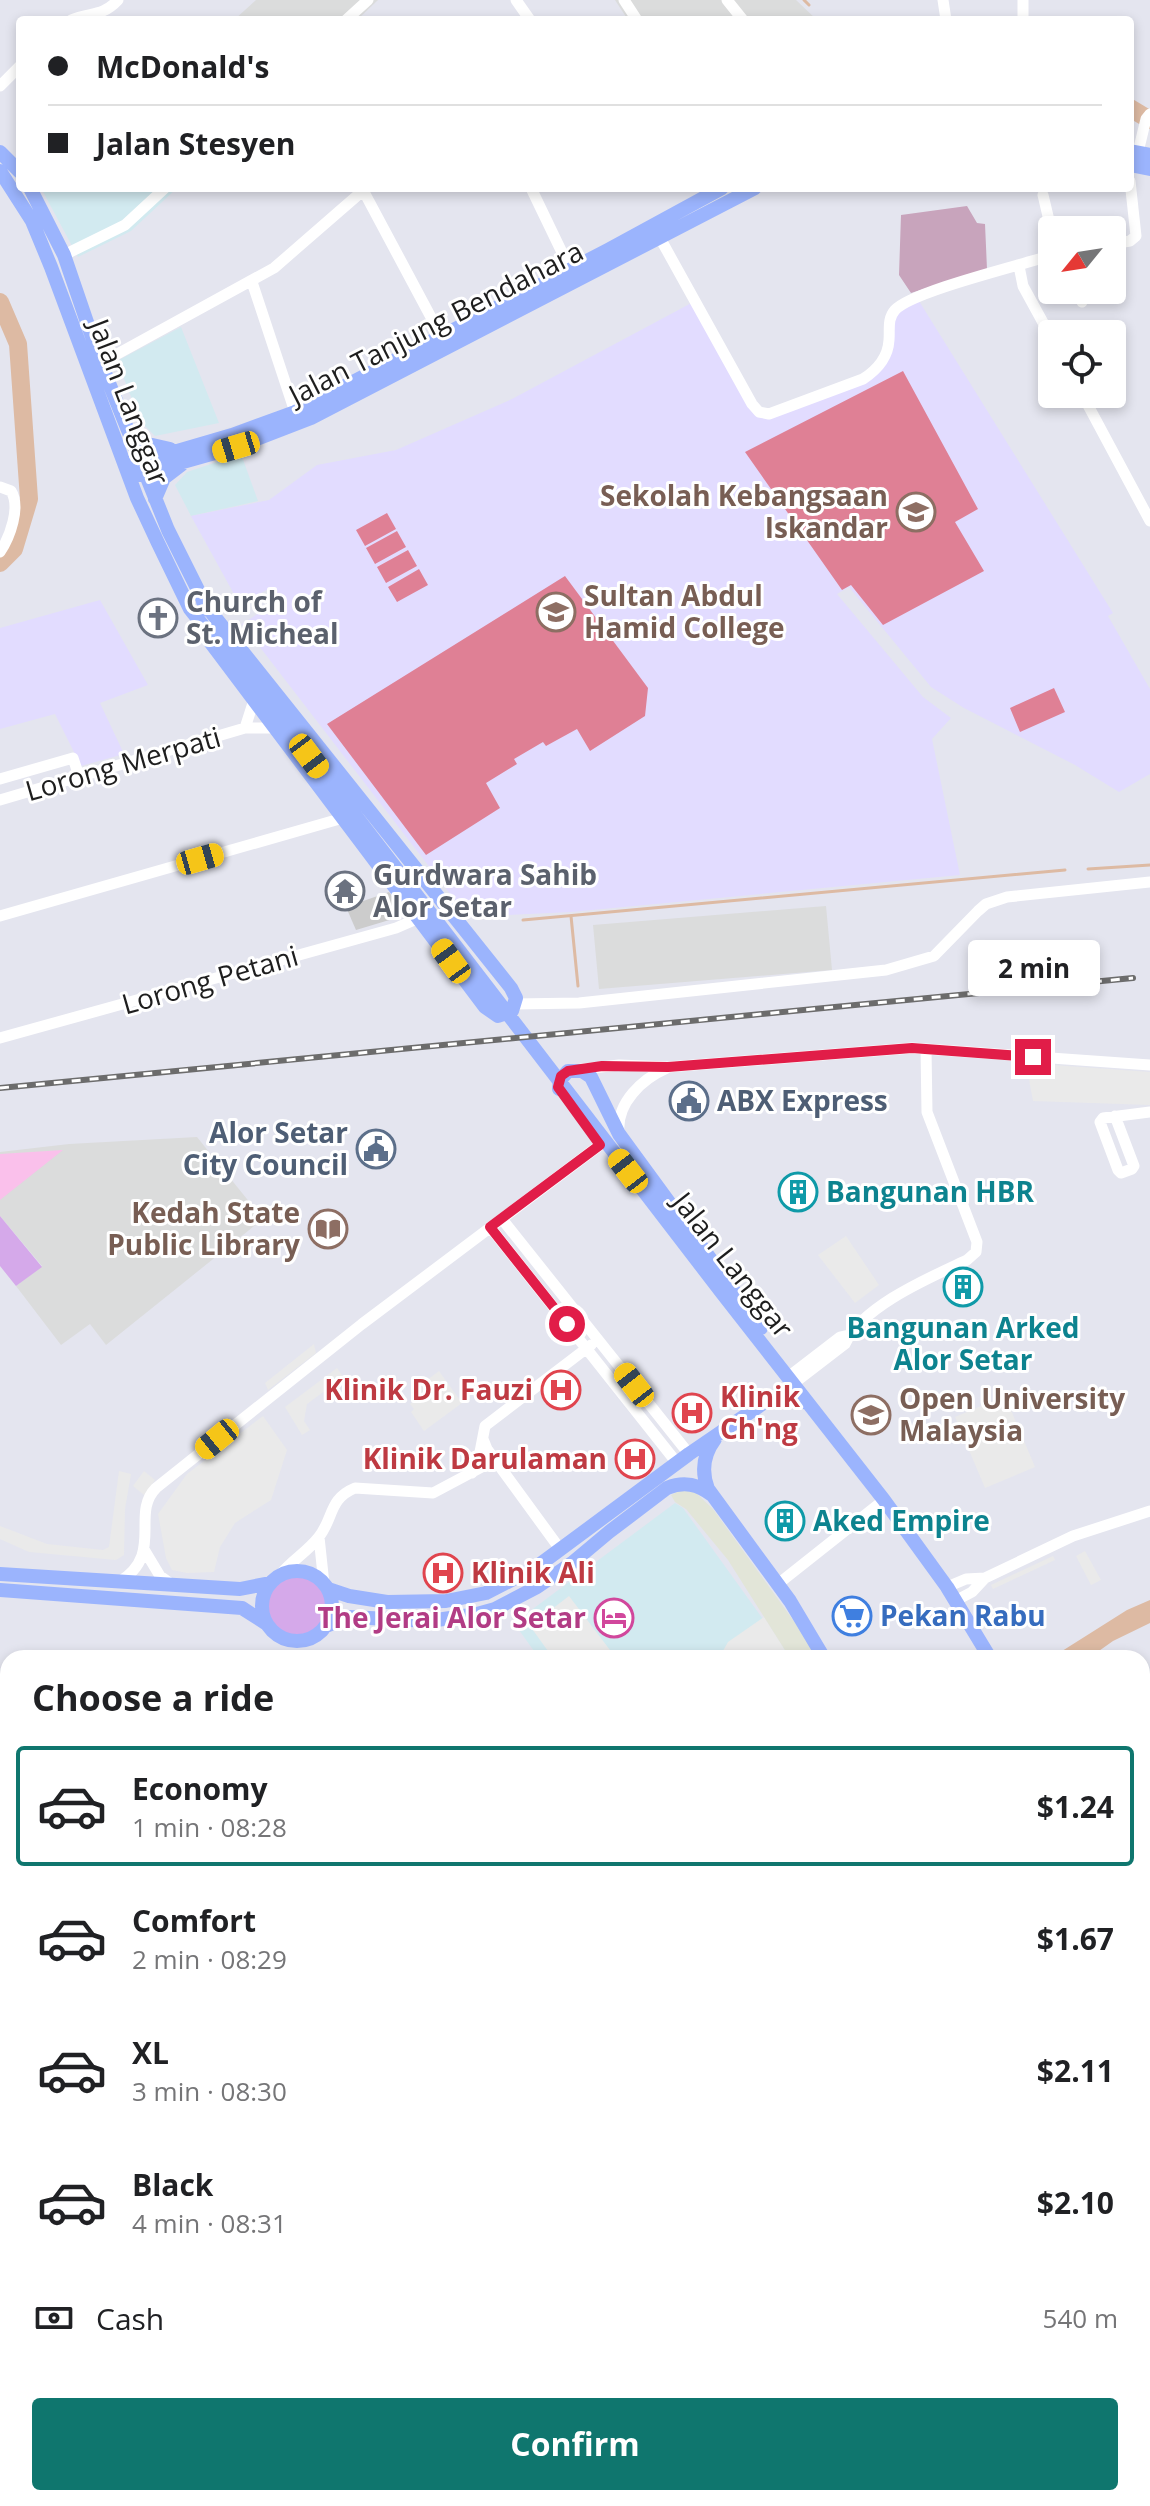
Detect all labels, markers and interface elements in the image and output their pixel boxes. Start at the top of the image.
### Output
text: McDonald's [96,46,269,87]
text: Jalan Stesyen [96,123,296,164]
north arrow [1038,216,1126,304]
map controls [1038,216,1126,408]
street label: Jalan Tanjung Bendahara [279,231,589,414]
street label: Jalan Langgar [80,310,179,491]
button: locate [1038,320,1126,408]
car [210,429,262,465]
place label: Sekolah Kebangsaan Iskandar [600,476,888,546]
school or university icon: Sekolah Kebangsaan Iskandar [895,491,937,533]
place label: Sultan Abdul Hamid College [584,576,785,646]
place label: Church of St. Micheal [186,582,339,652]
school or university icon: Sultan Abdul Hamid College [535,591,577,633]
church icon: Church of St. Micheal [137,597,179,639]
street label: Lorong Merpati [21,717,225,809]
car [285,730,333,782]
car [174,841,226,877]
place label: Gurdwara Sahib Alor Setar [373,855,597,925]
temple icon: Gurdwara Sahib Alor Setar [324,870,366,912]
car [427,935,475,987]
street label: Lorong Petani [117,936,302,1022]
callout: 2 min [967,941,1099,997]
text: 2 min [998,950,1070,986]
route end [1015,1039,1051,1075]
public building icon: ABX Express [668,1080,710,1122]
place label: ABX Express [717,1081,888,1119]
place label: Alor Setar City Council [183,1113,348,1183]
public building icon: Alor Setar City Council [355,1128,397,1170]
car [604,1145,652,1197]
building icon: Bangunan HBR [777,1171,819,1213]
place label: Bangunan HBR [826,1172,1035,1210]
street label: Jalan Langgar [663,1181,803,1345]
place label: Kedah State Public Library [107,1193,300,1263]
library icon: Kedah State Public Library [307,1208,349,1250]
building icon: Bangunan Arked Alor Setar [942,1266,984,1308]
route start [549,1306,585,1342]
place label: Bangunan Arked Alor Setar [847,1308,1080,1378]
car [610,1359,658,1411]
hospital icon: Klinik Dr. Fauzi [540,1369,582,1411]
place label: Klinik Dr. Fauzi [324,1370,533,1408]
place label: Klinik Ch'ng [720,1377,801,1447]
place label: Open University Malaysia [899,1379,1125,1449]
hospital icon: Klinik Ch'ng [671,1392,713,1434]
school or university icon: Open University Malaysia [850,1394,892,1436]
car [191,1415,243,1463]
hospital icon: Klinik Darulaman [614,1438,656,1480]
place label: Klinik Darulaman [363,1439,607,1477]
building icon: Aked Empire [764,1500,806,1542]
place label: Aked Empire [813,1501,990,1539]
hospital icon: Klinik Ali [422,1552,464,1594]
place label: Klinik Ali [471,1553,595,1591]
supermarket icon: Pekan Rabu [831,1595,873,1637]
place label: Pekan Rabu [880,1596,1046,1634]
hotel icon: The Jerai Alor Setar [593,1597,635,1639]
place label: The Jerai Alor Setar [317,1598,586,1636]
text: Choose a ride [32,1673,274,1722]
text: Economy [132,1768,268,1809]
icon: car [36,1770,108,1842]
text: $1.24 [1037,1786,1114,1827]
text: 1 min · 08:28 [132,1809,287,1845]
text: Comfort [132,1900,256,1941]
icon: car [36,1902,108,1974]
text: $1.67 [1037,1918,1114,1959]
text: 2 min · 08:29 [132,1941,287,1977]
text: XL [132,2032,169,2073]
icon: car [36,2034,108,2106]
text: $2.11 [1037,2050,1114,2091]
text: 3 min · 08:30 [132,2073,287,2109]
text: Black [132,2164,213,2205]
icon: car [36,2166,108,2238]
text: $2.10 [1037,2182,1114,2223]
text: 4 min · 08:31 [132,2205,287,2241]
icon: cash [32,2296,76,2340]
text: Cash [96,2298,164,2339]
text: 540 m [1043,2300,1118,2336]
button: Confirm [32,2398,1118,2490]

